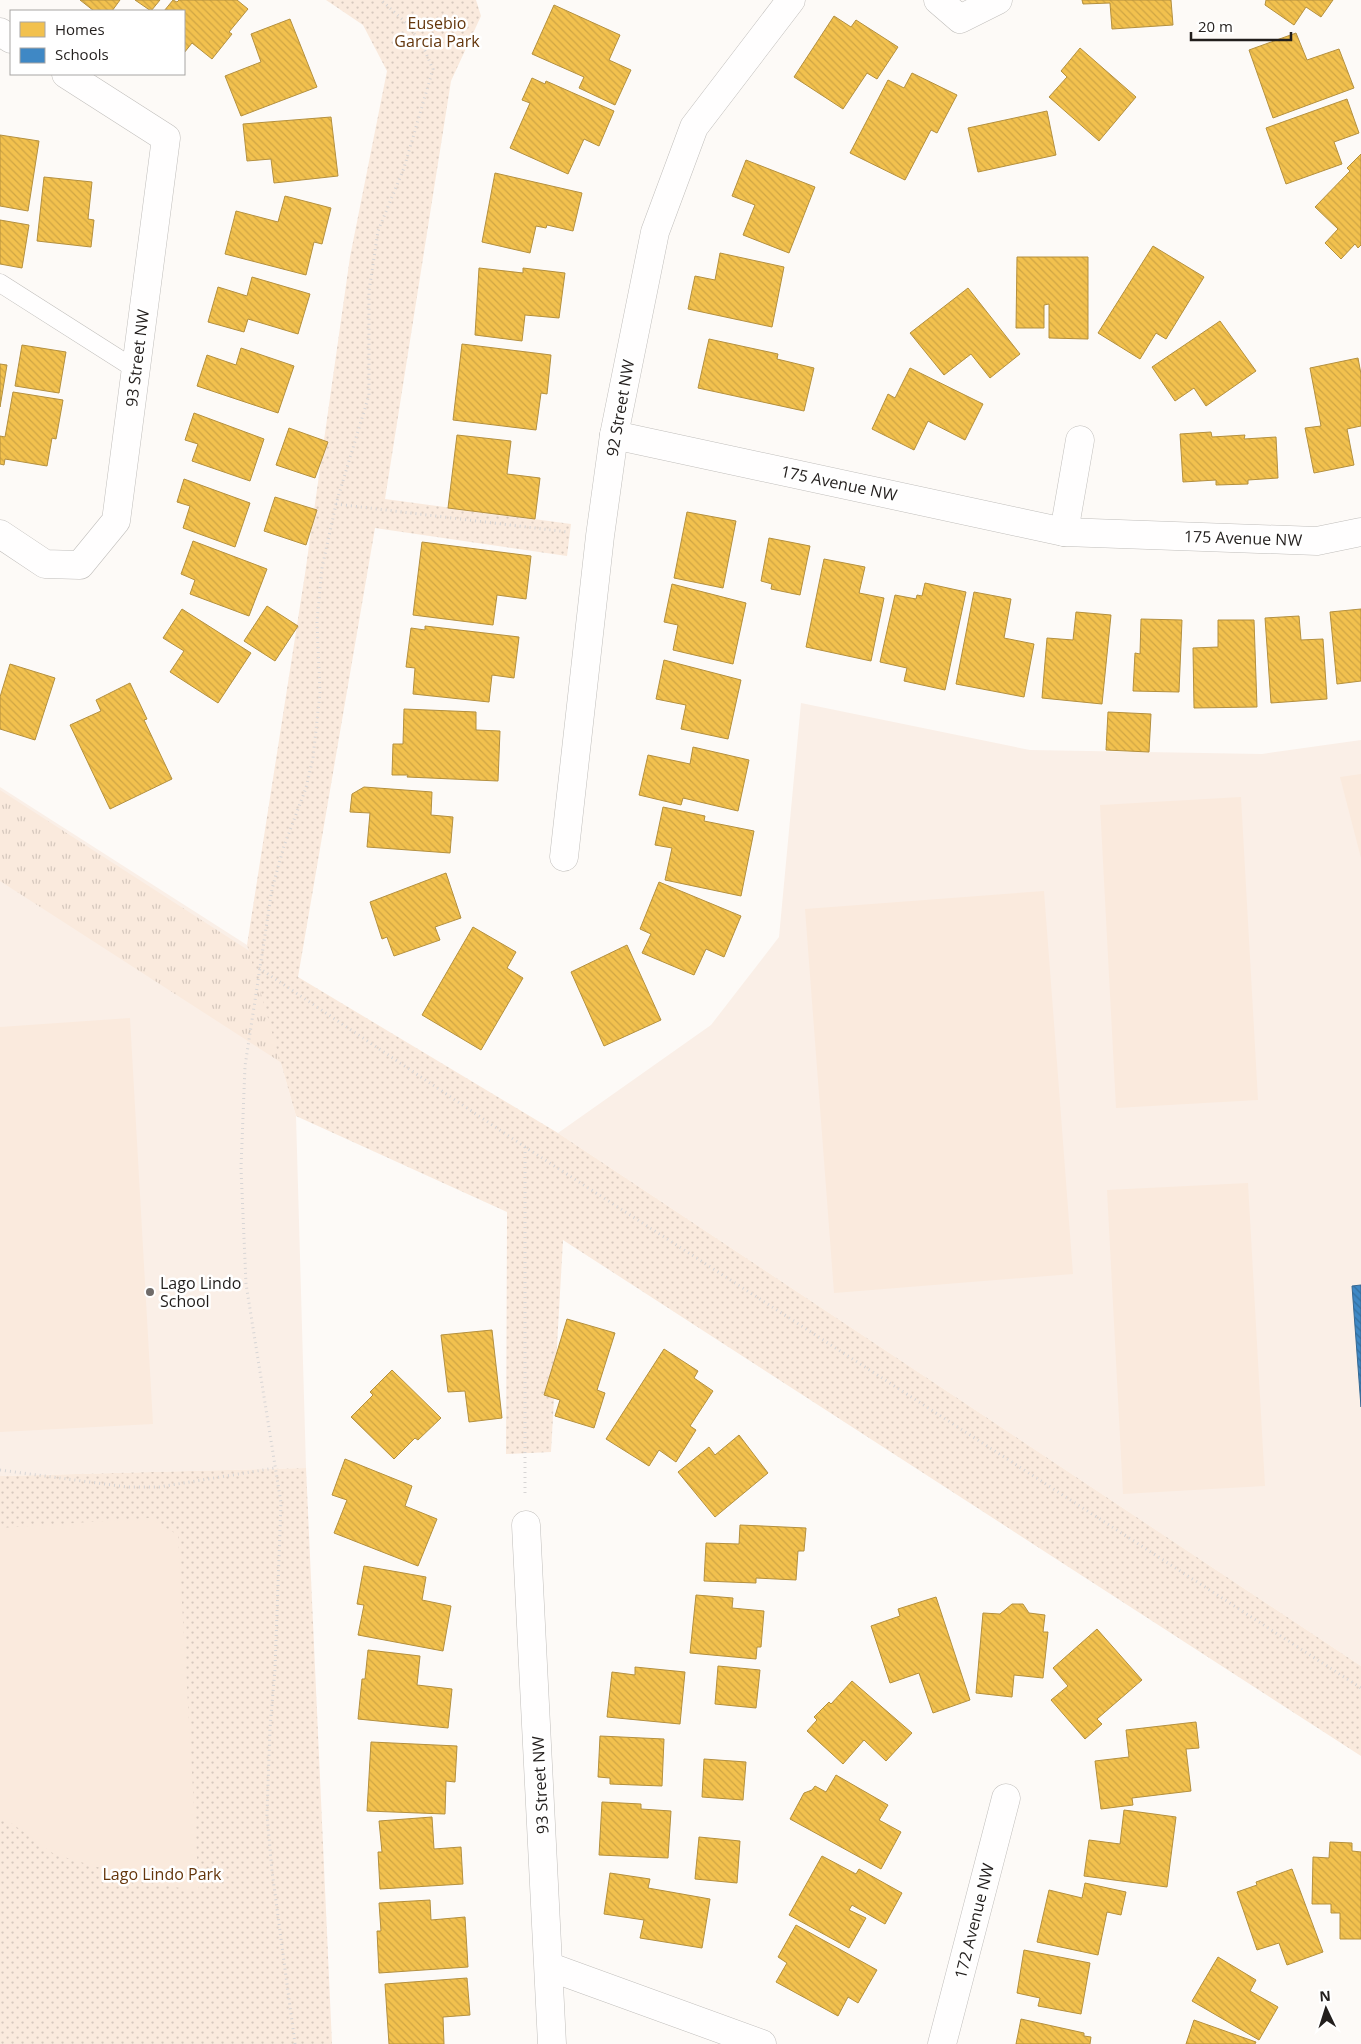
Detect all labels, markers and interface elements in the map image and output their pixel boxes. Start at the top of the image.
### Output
legend [10,10,185,75]
scale bar [1191,10,1291,42]
park label: Eusebio Garcia Park [394,12,480,52]
text: 20 m [1198,16,1233,36]
text: Homes [55,19,105,39]
text: Schools [55,44,109,64]
street label: 93 Street NW [120,308,154,408]
street label: 92 Street NW [601,358,639,458]
street label: 175 Avenue NW [779,460,899,506]
street label: 175 Avenue NW [1184,525,1303,551]
place label: Lago Lindo School [160,1272,241,1312]
marker: Lago Lindo School [144,1286,156,1298]
street label: 93 Street NW [526,1735,554,1835]
street label: 172 Avenue NW [949,1861,999,1981]
park label: Lago Lindo Park [103,1863,222,1885]
north arrow [1301,1984,1351,2034]
text: N [1319,1986,1331,2005]

